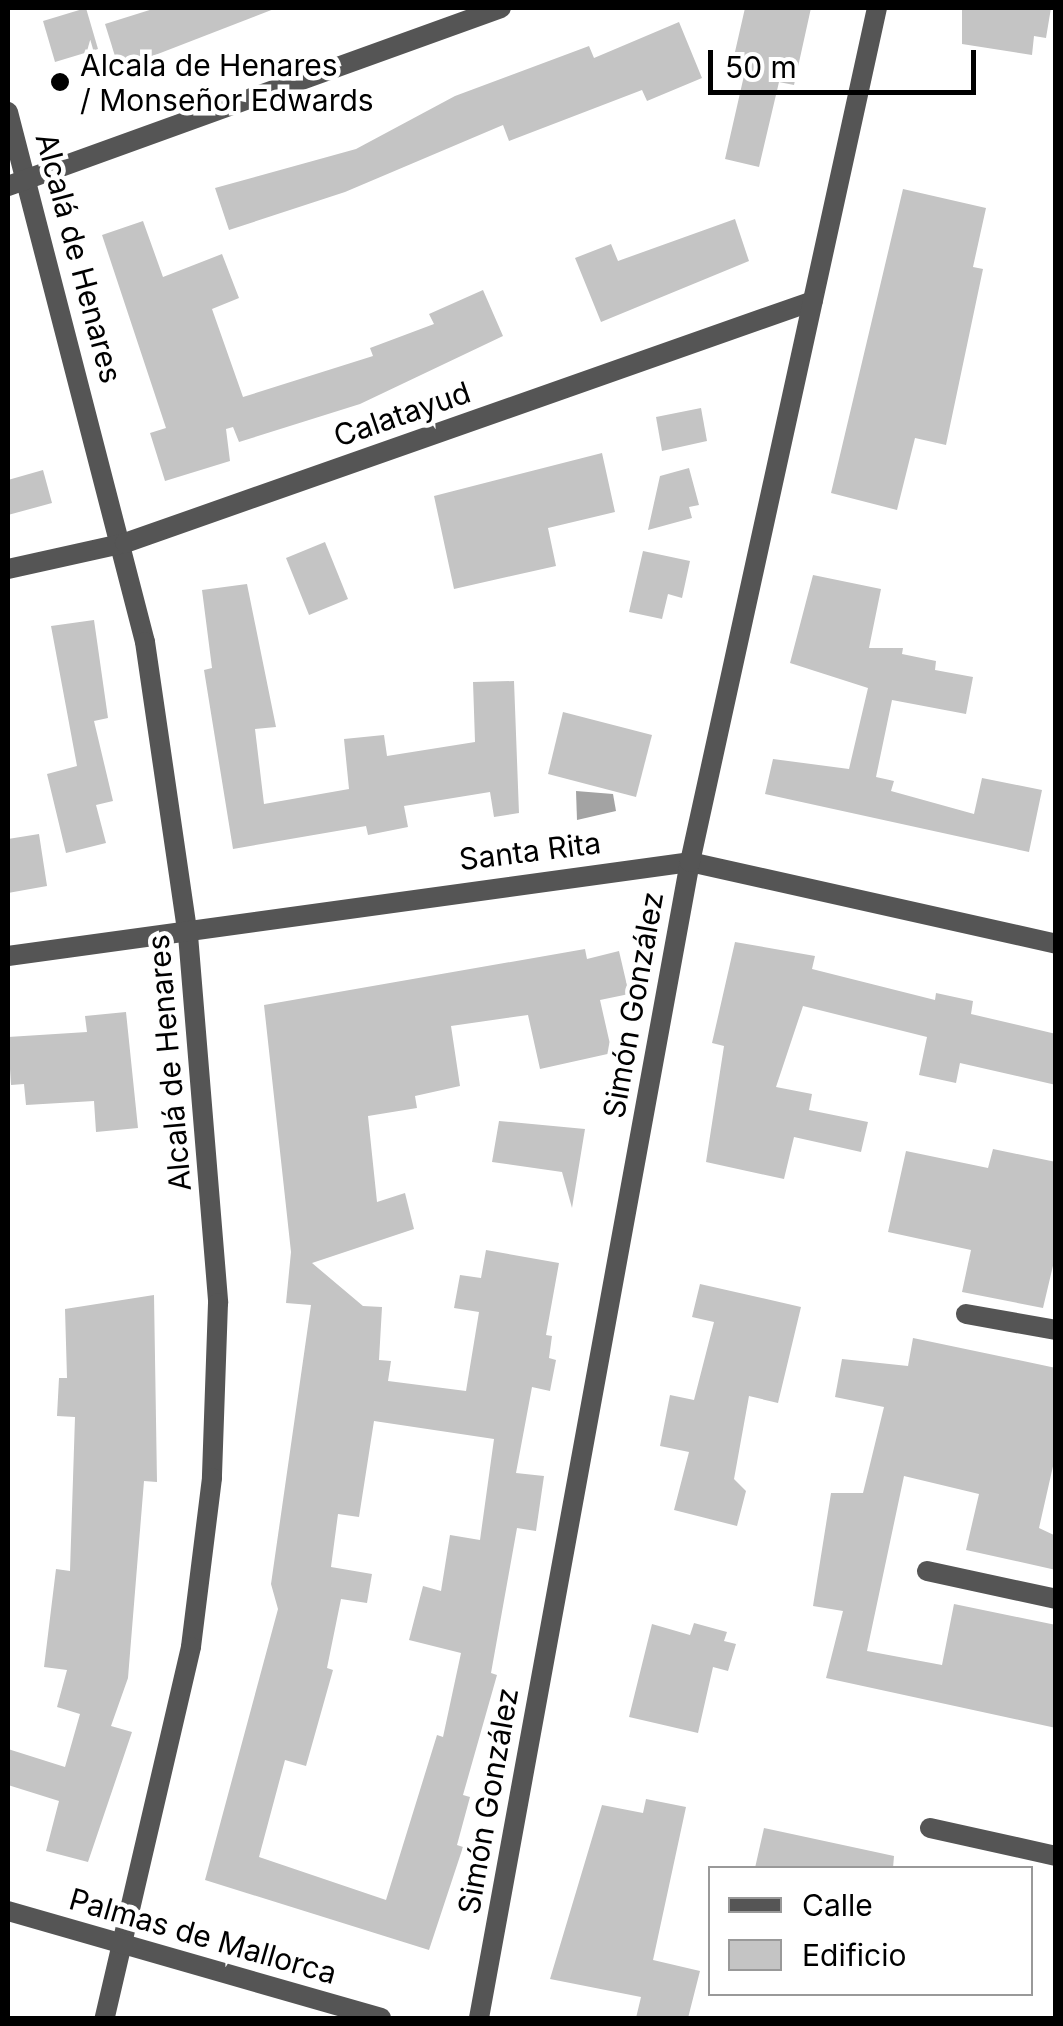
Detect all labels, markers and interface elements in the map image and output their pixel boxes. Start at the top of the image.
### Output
scale bar [713,30,980,92]
place label: Alcala de Henares / Monseñor Edwards [80,47,374,118]
text: 50 m [725,49,797,85]
marker: Alcala de Henares / Monseñor Edwards [49,71,71,93]
street label: Alcalá de Henares [28,129,130,387]
street label: Calatayud [329,374,475,454]
street label: Santa Rita [457,824,603,878]
street label: Simón González [595,889,671,1121]
street label: Alcalá de Henares [140,933,198,1193]
street label: Simón González [450,1685,526,1917]
legend [708,1866,1033,1996]
street label: Palmas de Mallorca [65,1881,341,1991]
text: Calle [802,1887,873,1923]
text: Edificio [802,1937,906,1973]

